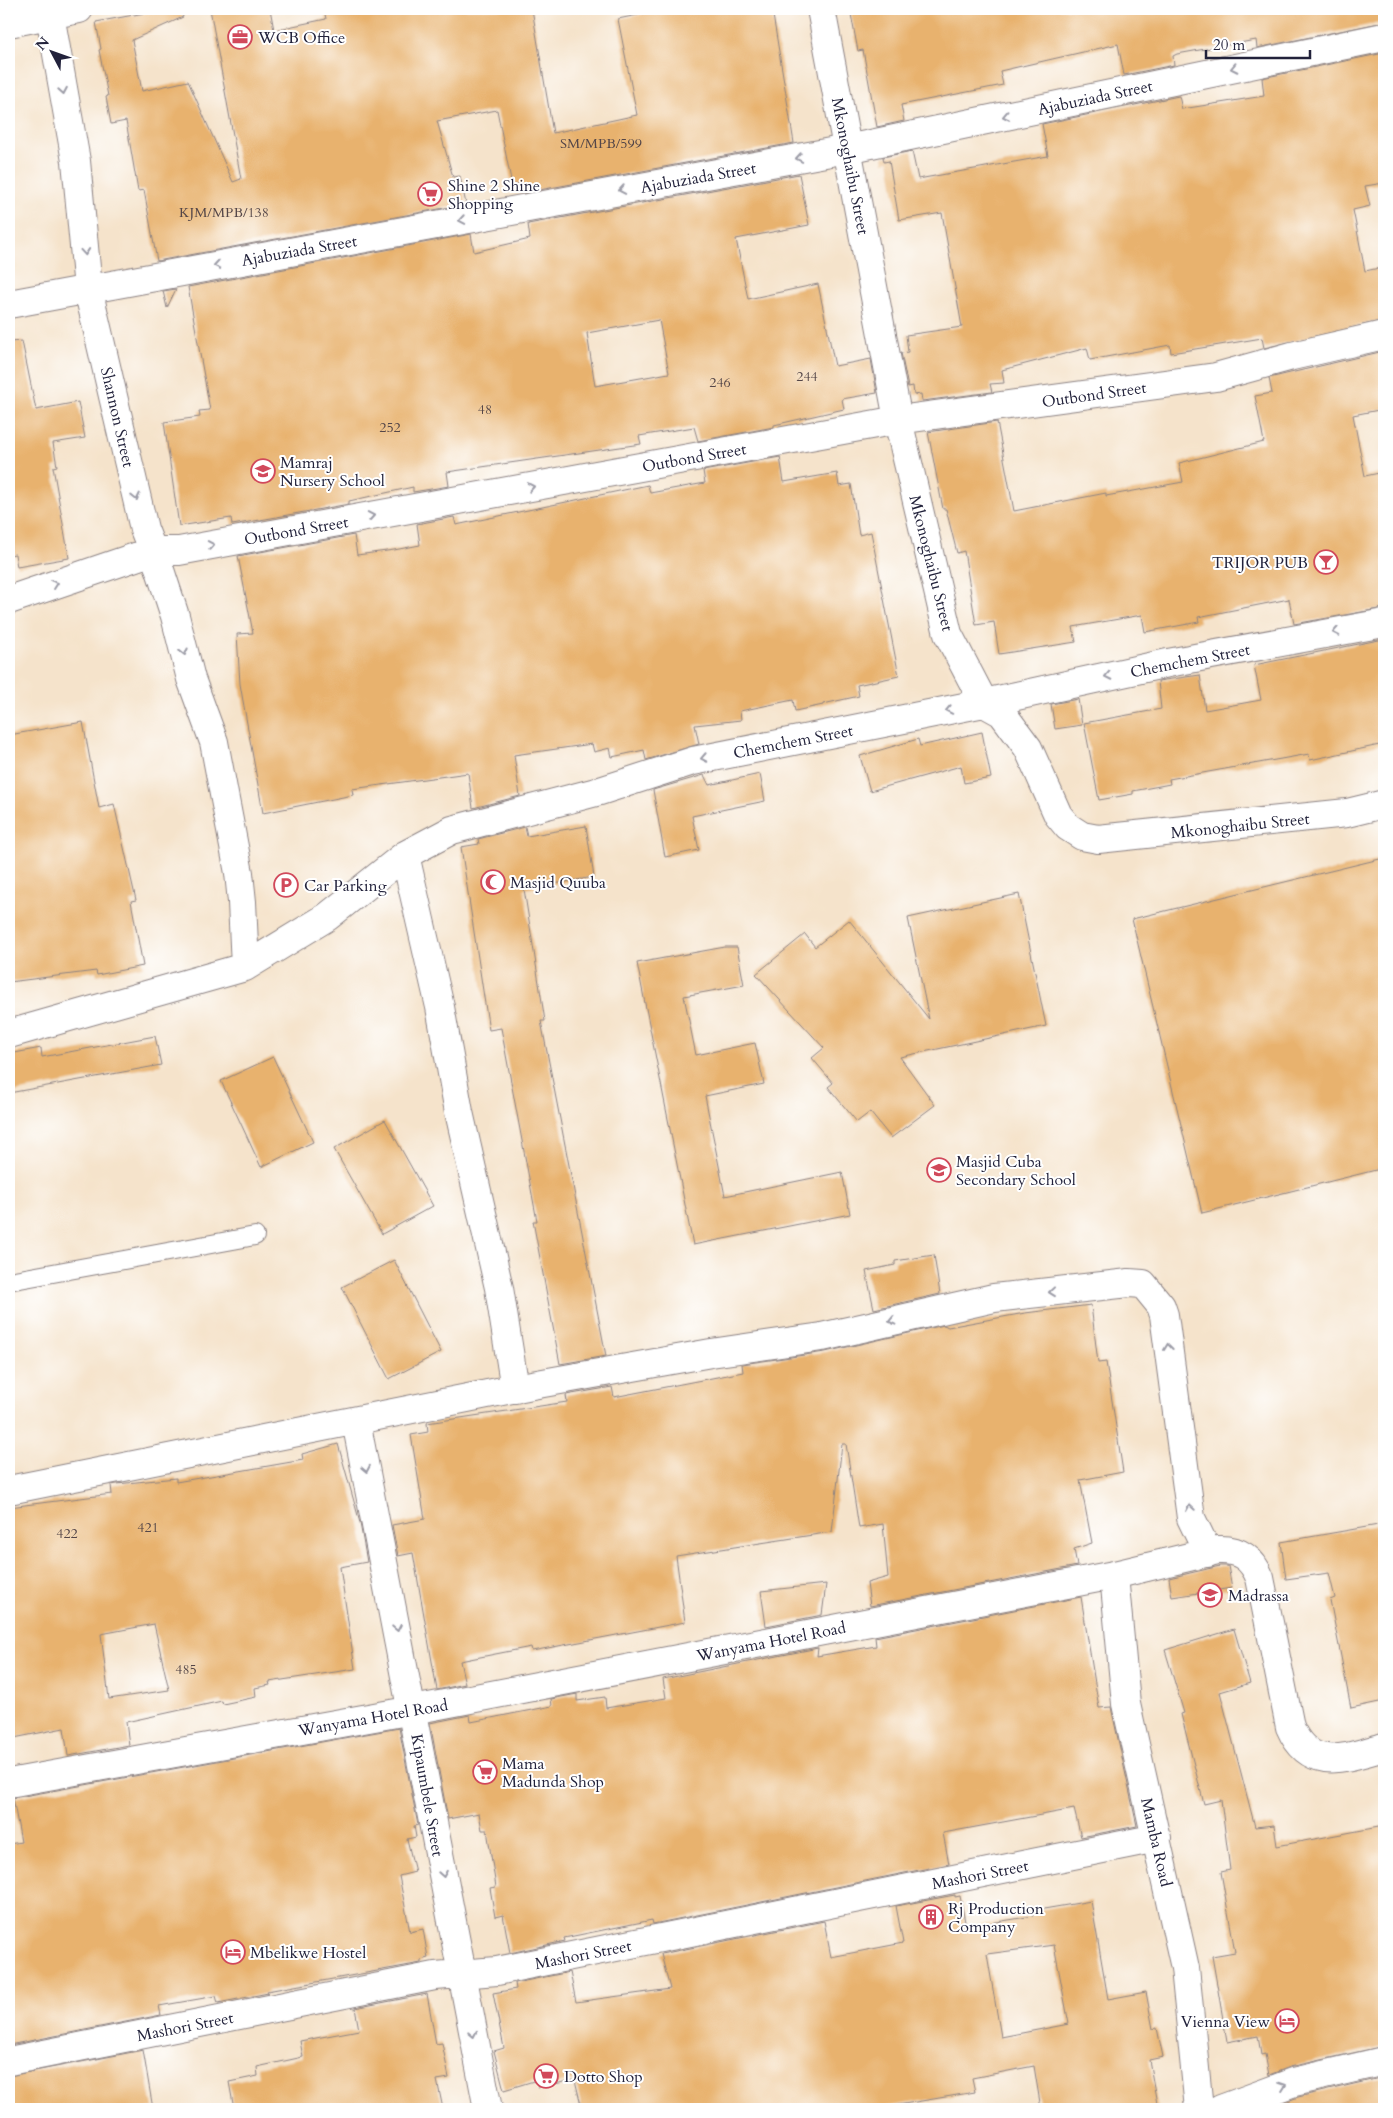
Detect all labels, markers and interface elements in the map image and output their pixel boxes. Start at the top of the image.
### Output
office icon: WCB Office [227,24,253,50]
place label: WCB Office [257,27,345,49]
north arrow [28,28,78,78]
scale bar [1206,28,1309,60]
text: N [31,33,54,55]
text: 20 m [1213,35,1245,55]
one-way arrow [1229,62,1238,73]
street label: Ajabuziada Street [1036,75,1155,121]
one-way arrow [58,87,68,96]
street label: Mkonoghaibu Street [826,96,874,237]
one-way arrow [1002,110,1011,121]
house number: SM/MPB/599 [560,134,642,153]
one-way arrow [795,152,804,162]
street label: Ajabuziada Street [639,157,758,199]
place label: Shine 2 Shine Shopping [448,175,540,215]
supermarket icon: Shine 2 Shine Shopping [417,181,443,207]
one-way arrow [618,185,627,195]
house number: KJM/MPB/138 [179,203,269,222]
one-way arrow [458,214,467,224]
street label: Ajabuziada Street [240,230,359,272]
one-way arrow [79,248,90,256]
one-way arrow [212,259,221,270]
street label: Shannon Street [95,365,139,470]
house number: 244 [796,367,818,386]
house number: 246 [709,373,731,392]
street label: Outbond Street [1040,377,1148,413]
house number: 48 [478,400,492,419]
house number: 252 [379,418,401,437]
street label: Outbond Street [640,438,748,478]
place label: Mamraj Nursery School [280,452,385,492]
school or university icon: Mamraj Nursery School [250,458,276,484]
one-way arrow [527,483,536,493]
one-way arrow [130,492,141,501]
street label: Mkonoghaibu Street [904,493,959,634]
street label: Outbond Street [242,511,350,551]
one-way arrow [367,512,376,522]
one-way arrow [207,540,216,551]
bar icon: TRIJOR PUB [1313,549,1339,575]
place label: TRIJOR PUB [1212,552,1308,574]
one-way arrow [50,580,59,590]
one-way arrow [1332,626,1341,636]
street label: Chemchem Street [1128,639,1252,683]
one-way arrow [178,647,189,656]
one-way arrow [1104,671,1113,681]
one-way arrow [945,704,954,715]
street label: Chemchem Street [731,720,855,764]
one-way arrow [700,753,708,763]
street label: Mkonoghaibu Street [1170,808,1311,844]
mosque icon: Masjid Quuba [480,869,506,895]
parking icon: Car Parking [273,872,299,898]
place label: Masjid Quuba [510,872,606,894]
place label: Car Parking [304,875,387,897]
place label: Masjid Cuba Secondary School [956,1151,1076,1191]
school or university icon: Masjid Cuba Secondary School [926,1157,952,1183]
one-way arrow [1048,1286,1056,1297]
one-way arrow [888,1315,897,1326]
one-way arrow [1163,1343,1174,1351]
one-way arrow [360,1465,370,1473]
one-way arrow [1185,1504,1195,1513]
house number: 421 [137,1518,159,1537]
house number: 422 [56,1524,78,1543]
school or university icon: Madrassa [1197,1582,1223,1608]
place label: Madrassa [1228,1585,1289,1607]
street label: Wanyama Hotel Road [694,1617,848,1667]
one-way arrow [391,1624,401,1633]
house number: 485 [175,1660,197,1679]
street label: Wanyama Hotel Road [296,1694,450,1742]
street label: Kipaumbele Street [405,1732,449,1858]
place label: Mama Madunda Shop [502,1753,604,1793]
supermarket icon: Mama Madunda Shop [472,1759,498,1785]
street label: Mamba Road [1135,1796,1177,1889]
street label: Mashori Street [930,1855,1030,1895]
one-way arrow [437,1870,447,1879]
place label: Rj Production Company [948,1898,1044,1938]
building icon: Rj Production Company [918,1904,944,1930]
street label: Mashori Street [533,1935,633,1975]
hotel icon: Mbelikwe Hostel [220,1939,246,1965]
place label: Mbelikwe Hostel [250,1942,366,1964]
street label: Mashori Street [135,2007,235,2047]
hotel icon: Vienna View [1274,2008,1300,2034]
place label: Vienna View [1181,2011,1270,2033]
one-way arrow [467,2029,478,2038]
supermarket icon: Dotto Shop [533,2063,559,2089]
place label: Dotto Shop [564,2066,643,2088]
one-way arrow [1278,2082,1287,2092]

